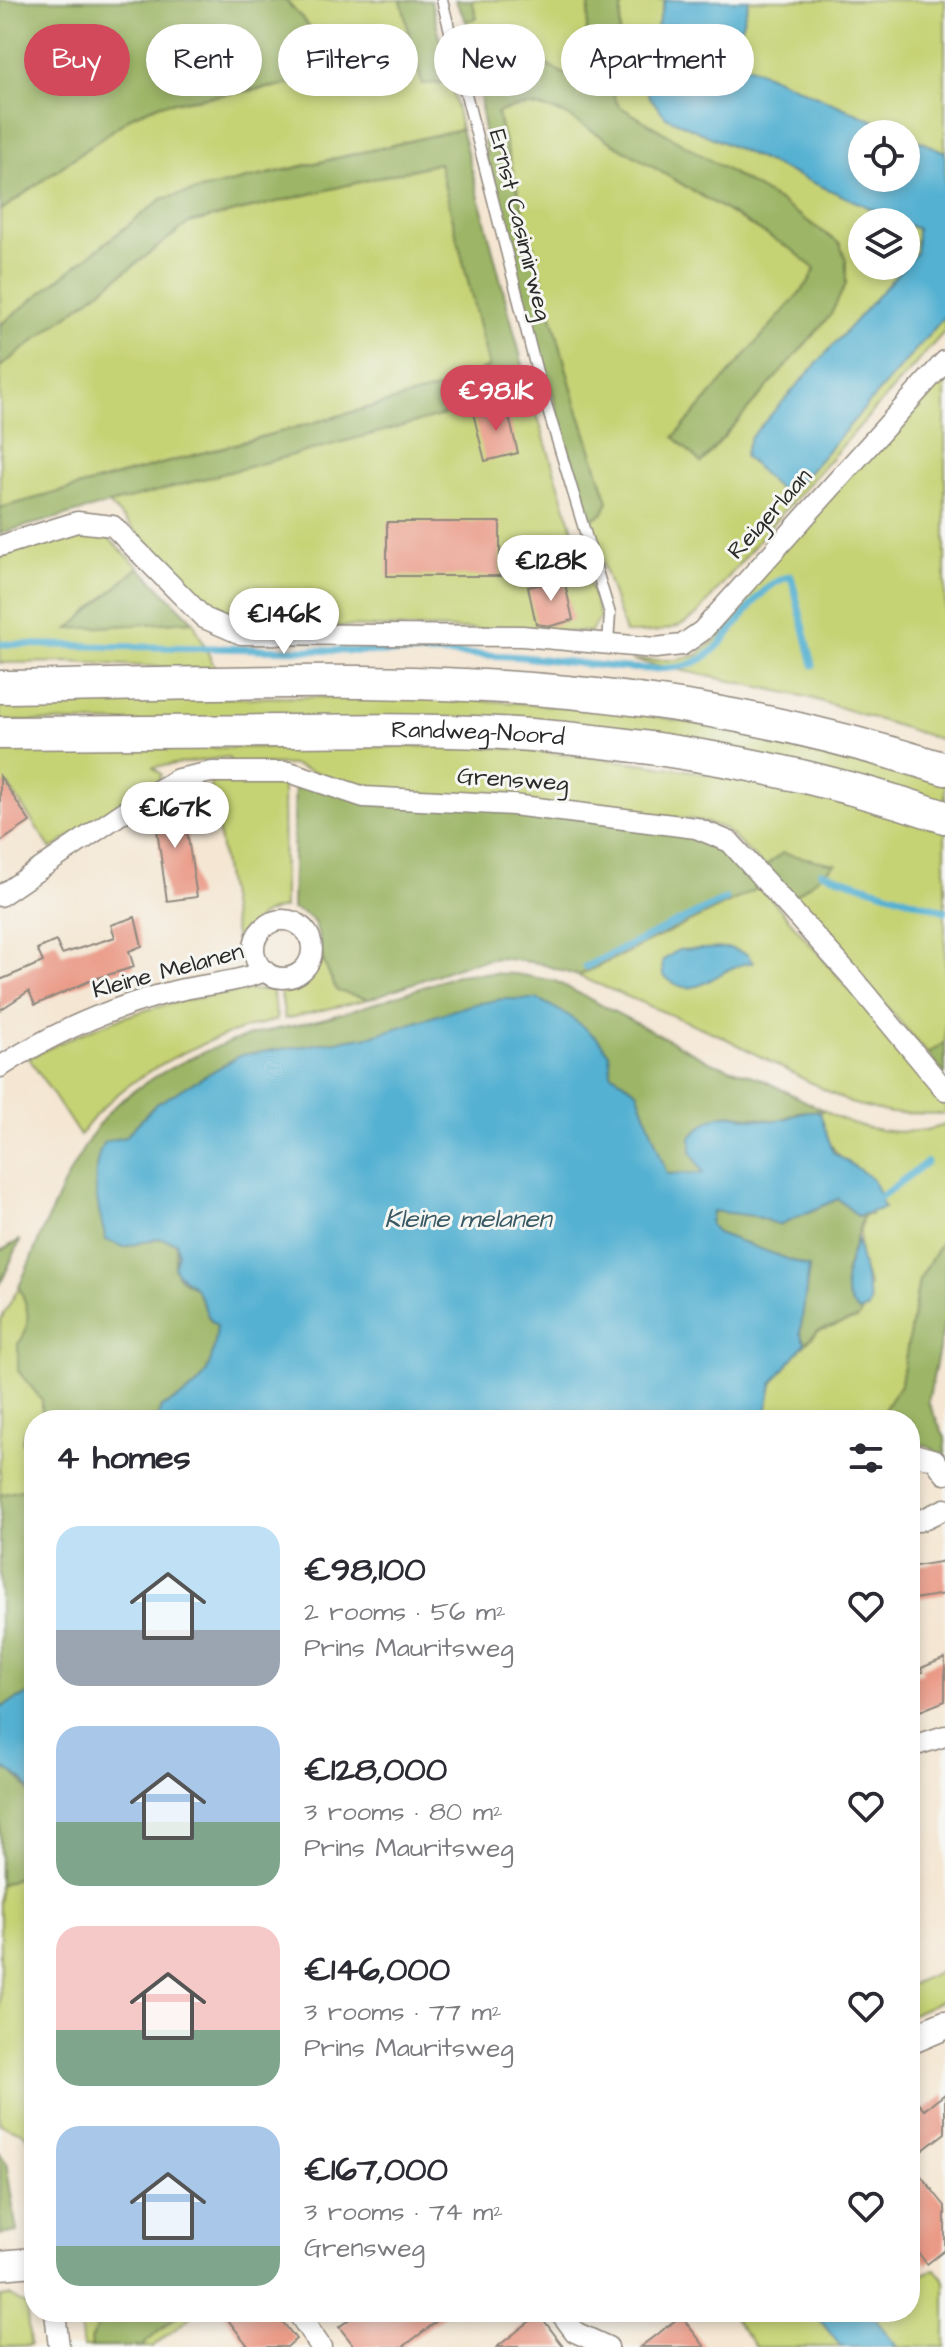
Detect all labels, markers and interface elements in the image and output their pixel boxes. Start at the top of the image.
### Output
chip: Buy [24,24,130,96]
chip: Rent [146,24,262,96]
chip: Filters [278,24,418,96]
chip: New [434,24,545,96]
chip: Apartment [561,24,754,96]
map controls [848,120,920,280]
button: locate [848,120,920,192]
street label: Ernst Casimirweg [479,126,560,324]
button: layers [848,208,920,280]
pin: €98.1K [431,365,561,433]
text: €98.1K [458,373,534,409]
street label: Reigerlaan [720,461,821,568]
pin: €128K [495,535,607,603]
text: €128K [515,543,587,579]
pin: €146K [228,588,340,656]
text: €146K [247,596,321,632]
street label: Randweg-Noord [391,713,566,755]
street label: Grensweg [456,759,570,802]
pin: €167K [119,782,231,850]
text: €167K [139,790,211,826]
street label: Kleine Melanen [89,934,247,1008]
water label: Kleine melanen [385,1201,553,1237]
text: 4 homes [56,1434,191,1482]
icon: filters [844,1436,888,1480]
text: €98,100 [304,1546,426,1594]
icon: home [120,1558,216,1654]
icon: heart [844,1584,888,1628]
text: 2 rooms · 56 m² [304,1594,506,1630]
text: Prins Mauritsweg [304,1630,514,1666]
text: €128,000 [304,1746,447,1794]
icon: home [120,1758,216,1854]
icon: heart [844,1784,888,1828]
text: 3 rooms · 80 m² [304,1794,503,1830]
text: Prins Mauritsweg [304,1830,514,1866]
text: €146,000 [304,1946,450,1994]
icon: home [120,1958,216,2054]
icon: heart [844,1984,888,2028]
text: 3 rooms · 77 m² [304,1994,501,2030]
text: Prins Mauritsweg [304,2030,514,2066]
text: €167,000 [304,2146,448,2194]
icon: home [120,2158,216,2254]
icon: heart [844,2184,888,2228]
text: 3 rooms · 74 m² [304,2194,503,2230]
text: Grensweg [304,2230,425,2266]

